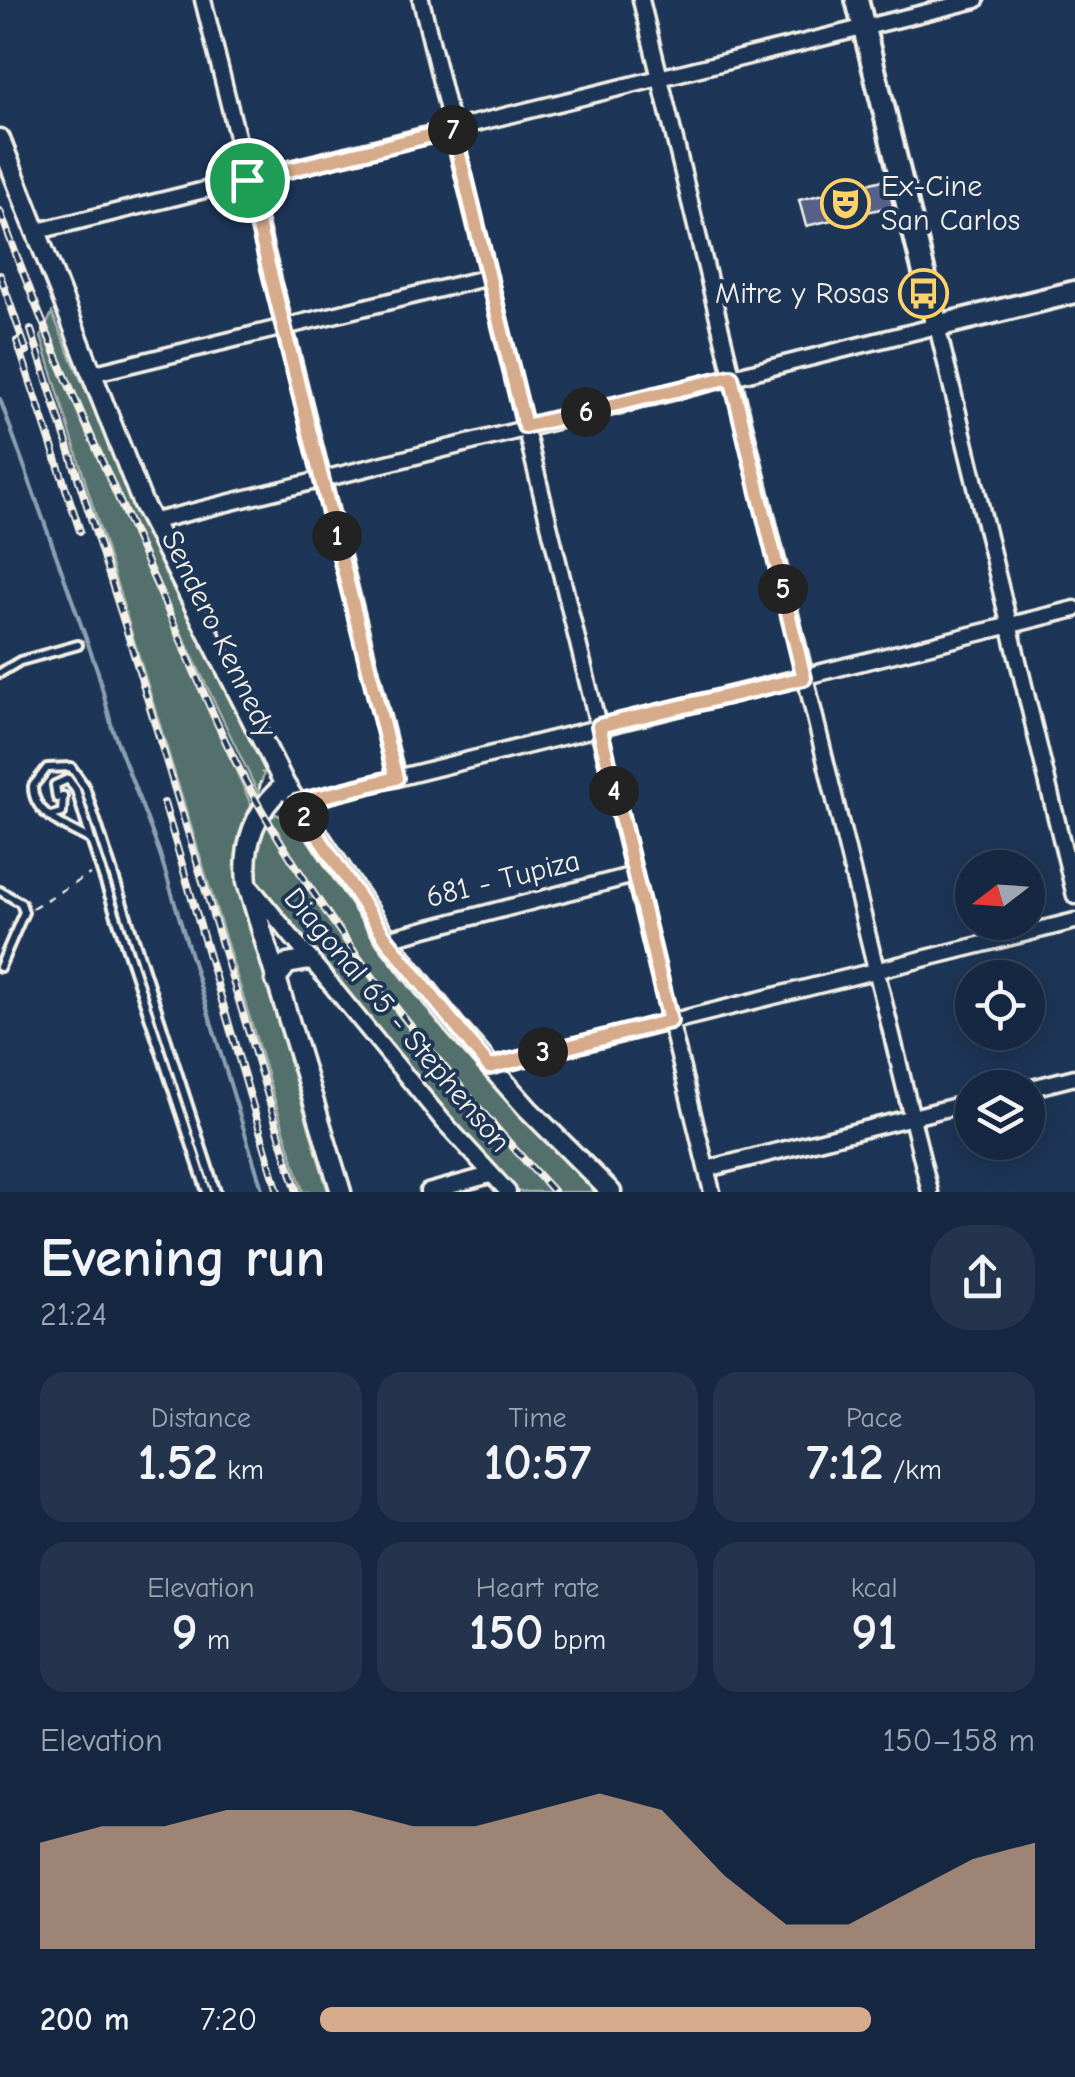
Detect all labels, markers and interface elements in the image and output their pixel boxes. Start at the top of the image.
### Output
pin: 7 [428,105,478,155]
text: 7 [447,114,459,146]
pin [205,138,290,223]
icon: arrive [220,153,275,208]
place label: Ex-Cine San Carlos [881,169,1020,238]
theatre icon: Ex-Cine San Carlos [820,177,872,229]
bus stop icon: Mitre y Rosas [898,267,950,319]
place label: Mitre y Rosas [715,276,889,311]
pin: 6 [561,387,611,437]
text: 6 [579,396,593,428]
pin: 1 [312,511,362,561]
text: 1 [331,520,343,552]
street label: Sendero Kennedy [154,525,284,744]
pin: 5 [758,564,808,614]
text: 5 [776,573,790,605]
pin: 4 [589,766,639,816]
text: 4 [607,775,621,807]
pin: 2 [279,792,329,842]
text: 2 [297,801,311,833]
street label: 681 - Tupiza [422,843,584,915]
north arrow [955,850,1045,940]
map controls [955,850,1045,1160]
street label: Diagonal 65 - Stephenson [276,881,518,1159]
button: locate [955,960,1045,1050]
pin: 3 [518,1027,568,1077]
text: 3 [536,1036,550,1068]
button: layers [955,1070,1045,1160]
button: share [930,1225,1035,1330]
text: Evening run [40,1226,325,1290]
text: 21:24 [40,1296,107,1333]
text: Distance [151,1402,251,1434]
text: Time [508,1402,567,1434]
text: Pace [846,1402,902,1434]
text: 1.52 [138,1434,218,1492]
text: 10:57 [484,1434,591,1492]
text: 7:12 [806,1434,884,1492]
text: km [218,1454,264,1486]
text: /km [884,1454,942,1486]
text: Elevation [147,1572,254,1604]
text: Heart rate [476,1572,599,1604]
text: kcal [851,1572,898,1604]
text: 9 [171,1604,198,1662]
text: 150 [469,1604,544,1662]
text: 91 [851,1604,897,1662]
text: m [198,1624,230,1656]
text: bpm [544,1624,606,1656]
text: Elevation [40,1722,163,1759]
text: 150–158 m [883,1722,1035,1759]
text: 200 m [40,2001,129,2038]
text: 7:20 [200,2001,257,2038]

